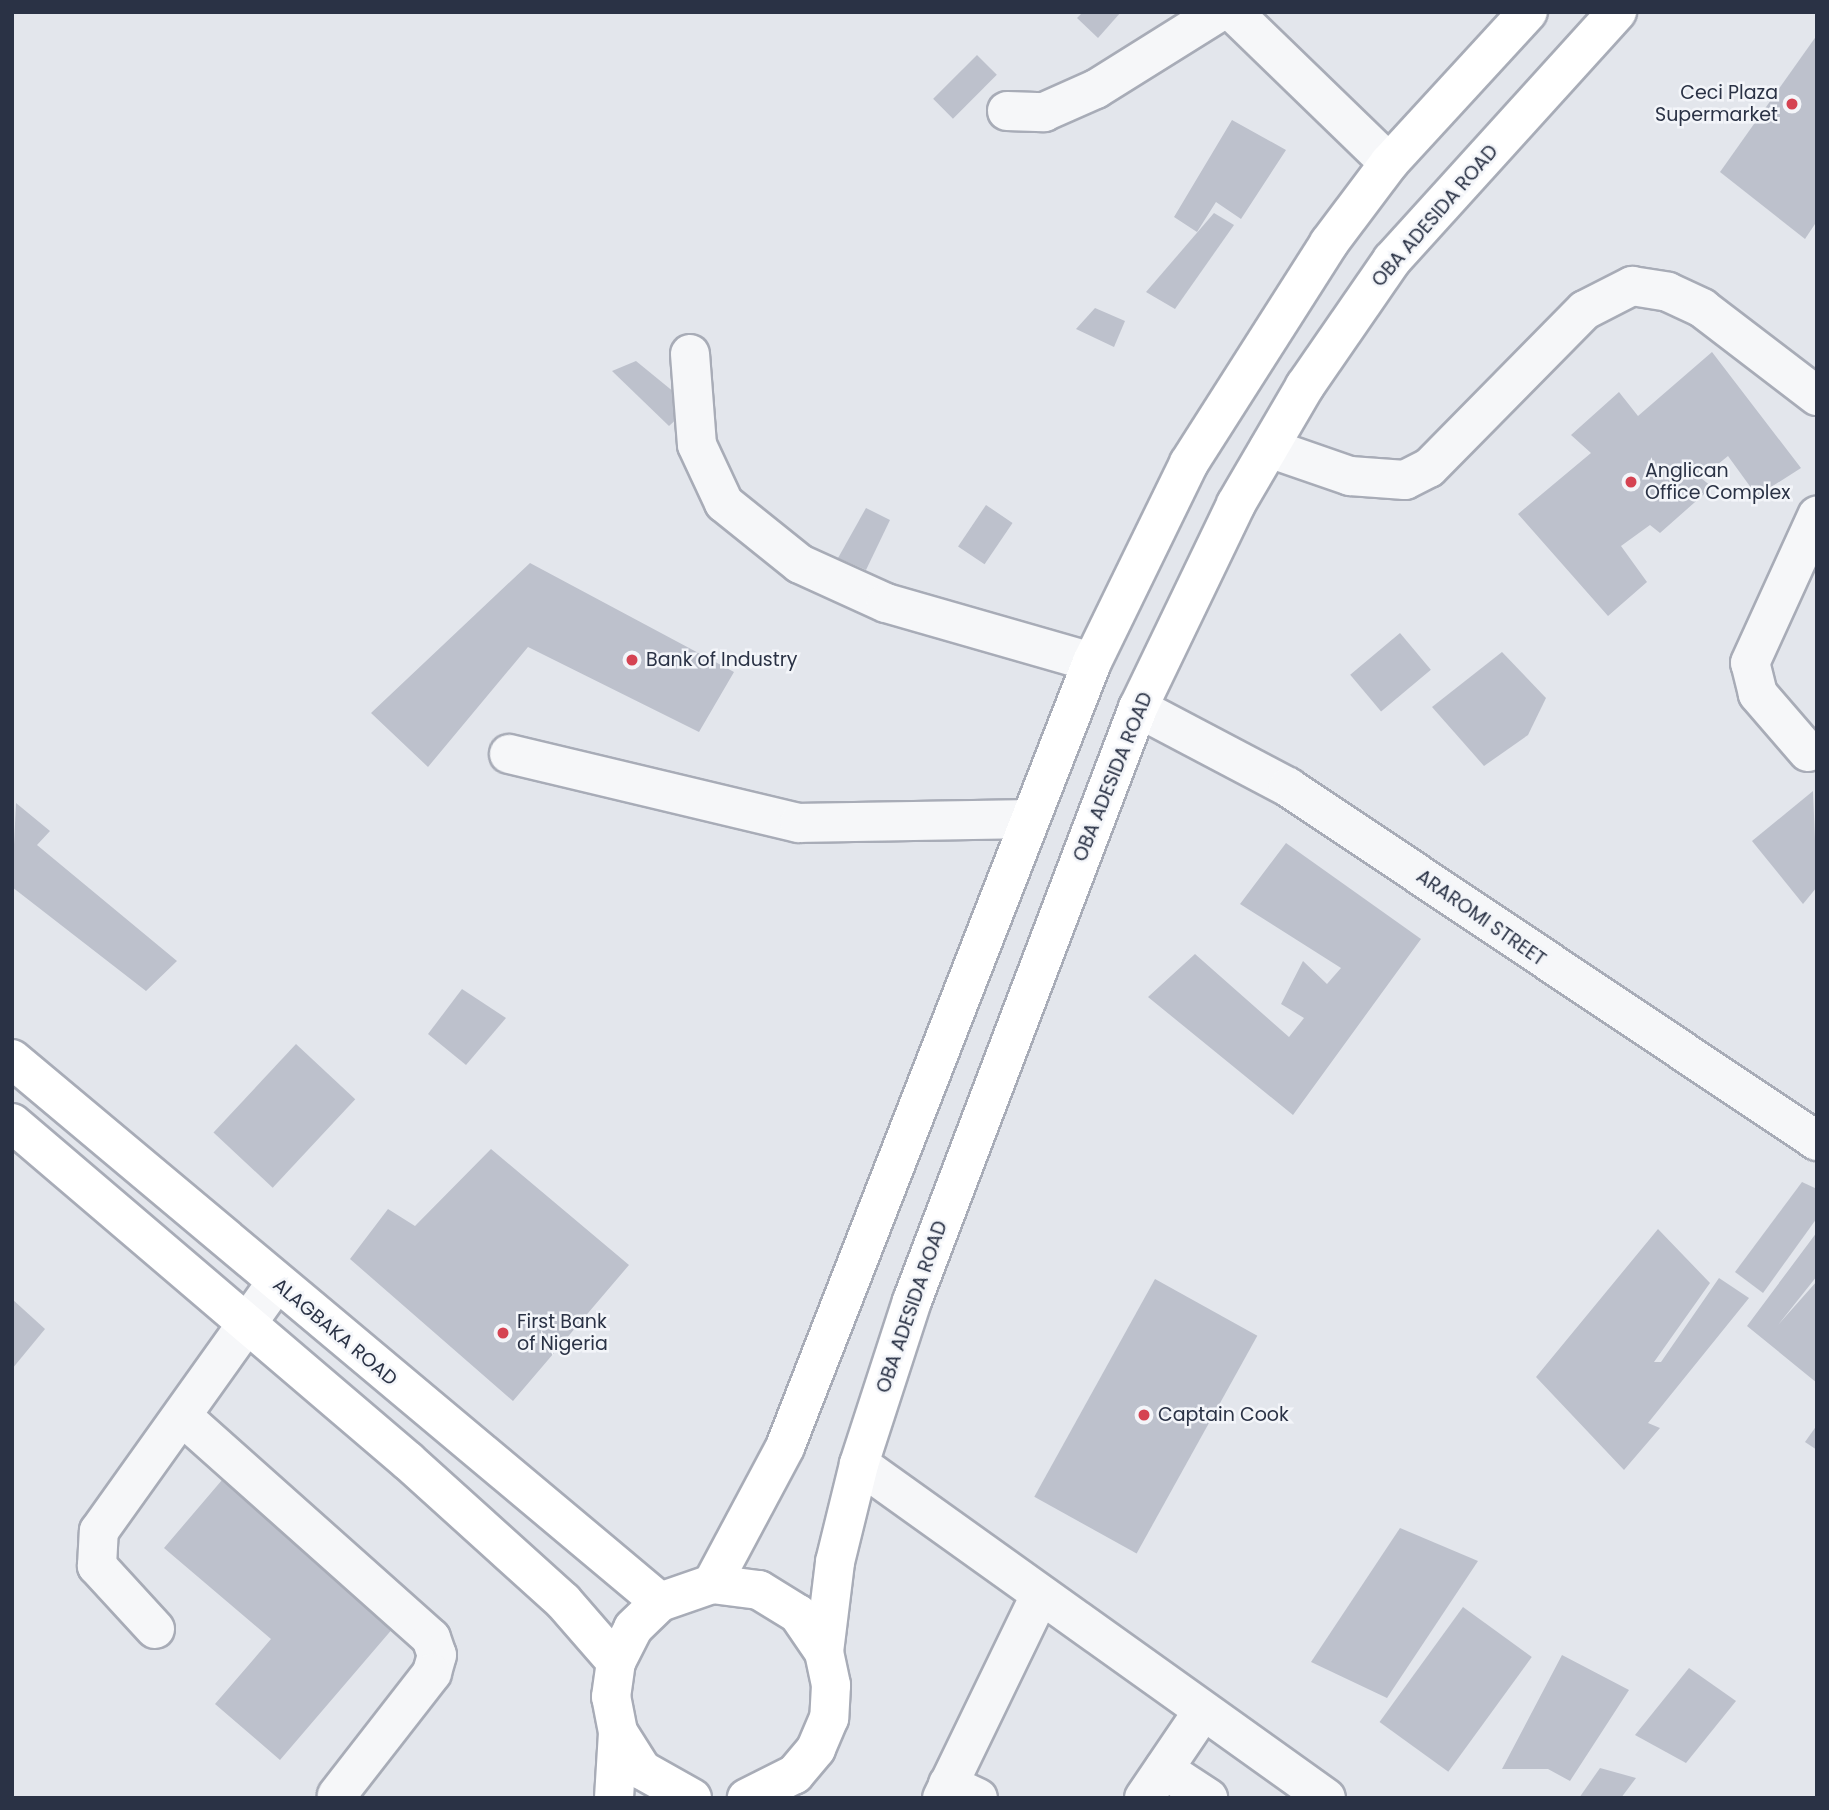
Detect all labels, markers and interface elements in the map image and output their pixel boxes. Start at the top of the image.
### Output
place label: Ceci Plaza Supermarket [1655,82,1778,126]
marker: Ceci Plaza Supermarket [1784,96,1800,112]
street label: OBA ADESIDA ROAD [1367,140,1503,292]
place label: Anglican Office Complex [1645,460,1790,504]
marker: Anglican Office Complex [1623,474,1639,490]
place label: Bank of Industry [646,649,797,671]
marker: Bank of Industry [624,652,640,668]
street label: OBA ADESIDA ROAD [1069,689,1157,865]
street label: ARAROMI STREET [1412,865,1550,971]
street label: OBA ADESIDA ROAD [872,1218,952,1396]
street label: ALAGBAKA ROAD [268,1273,402,1391]
place label: First Bank of Nigeria [517,1311,608,1355]
marker: First Bank of Nigeria [495,1325,511,1341]
place label: Captain Cook [1158,1404,1289,1426]
marker: Captain Cook [1136,1407,1152,1423]

